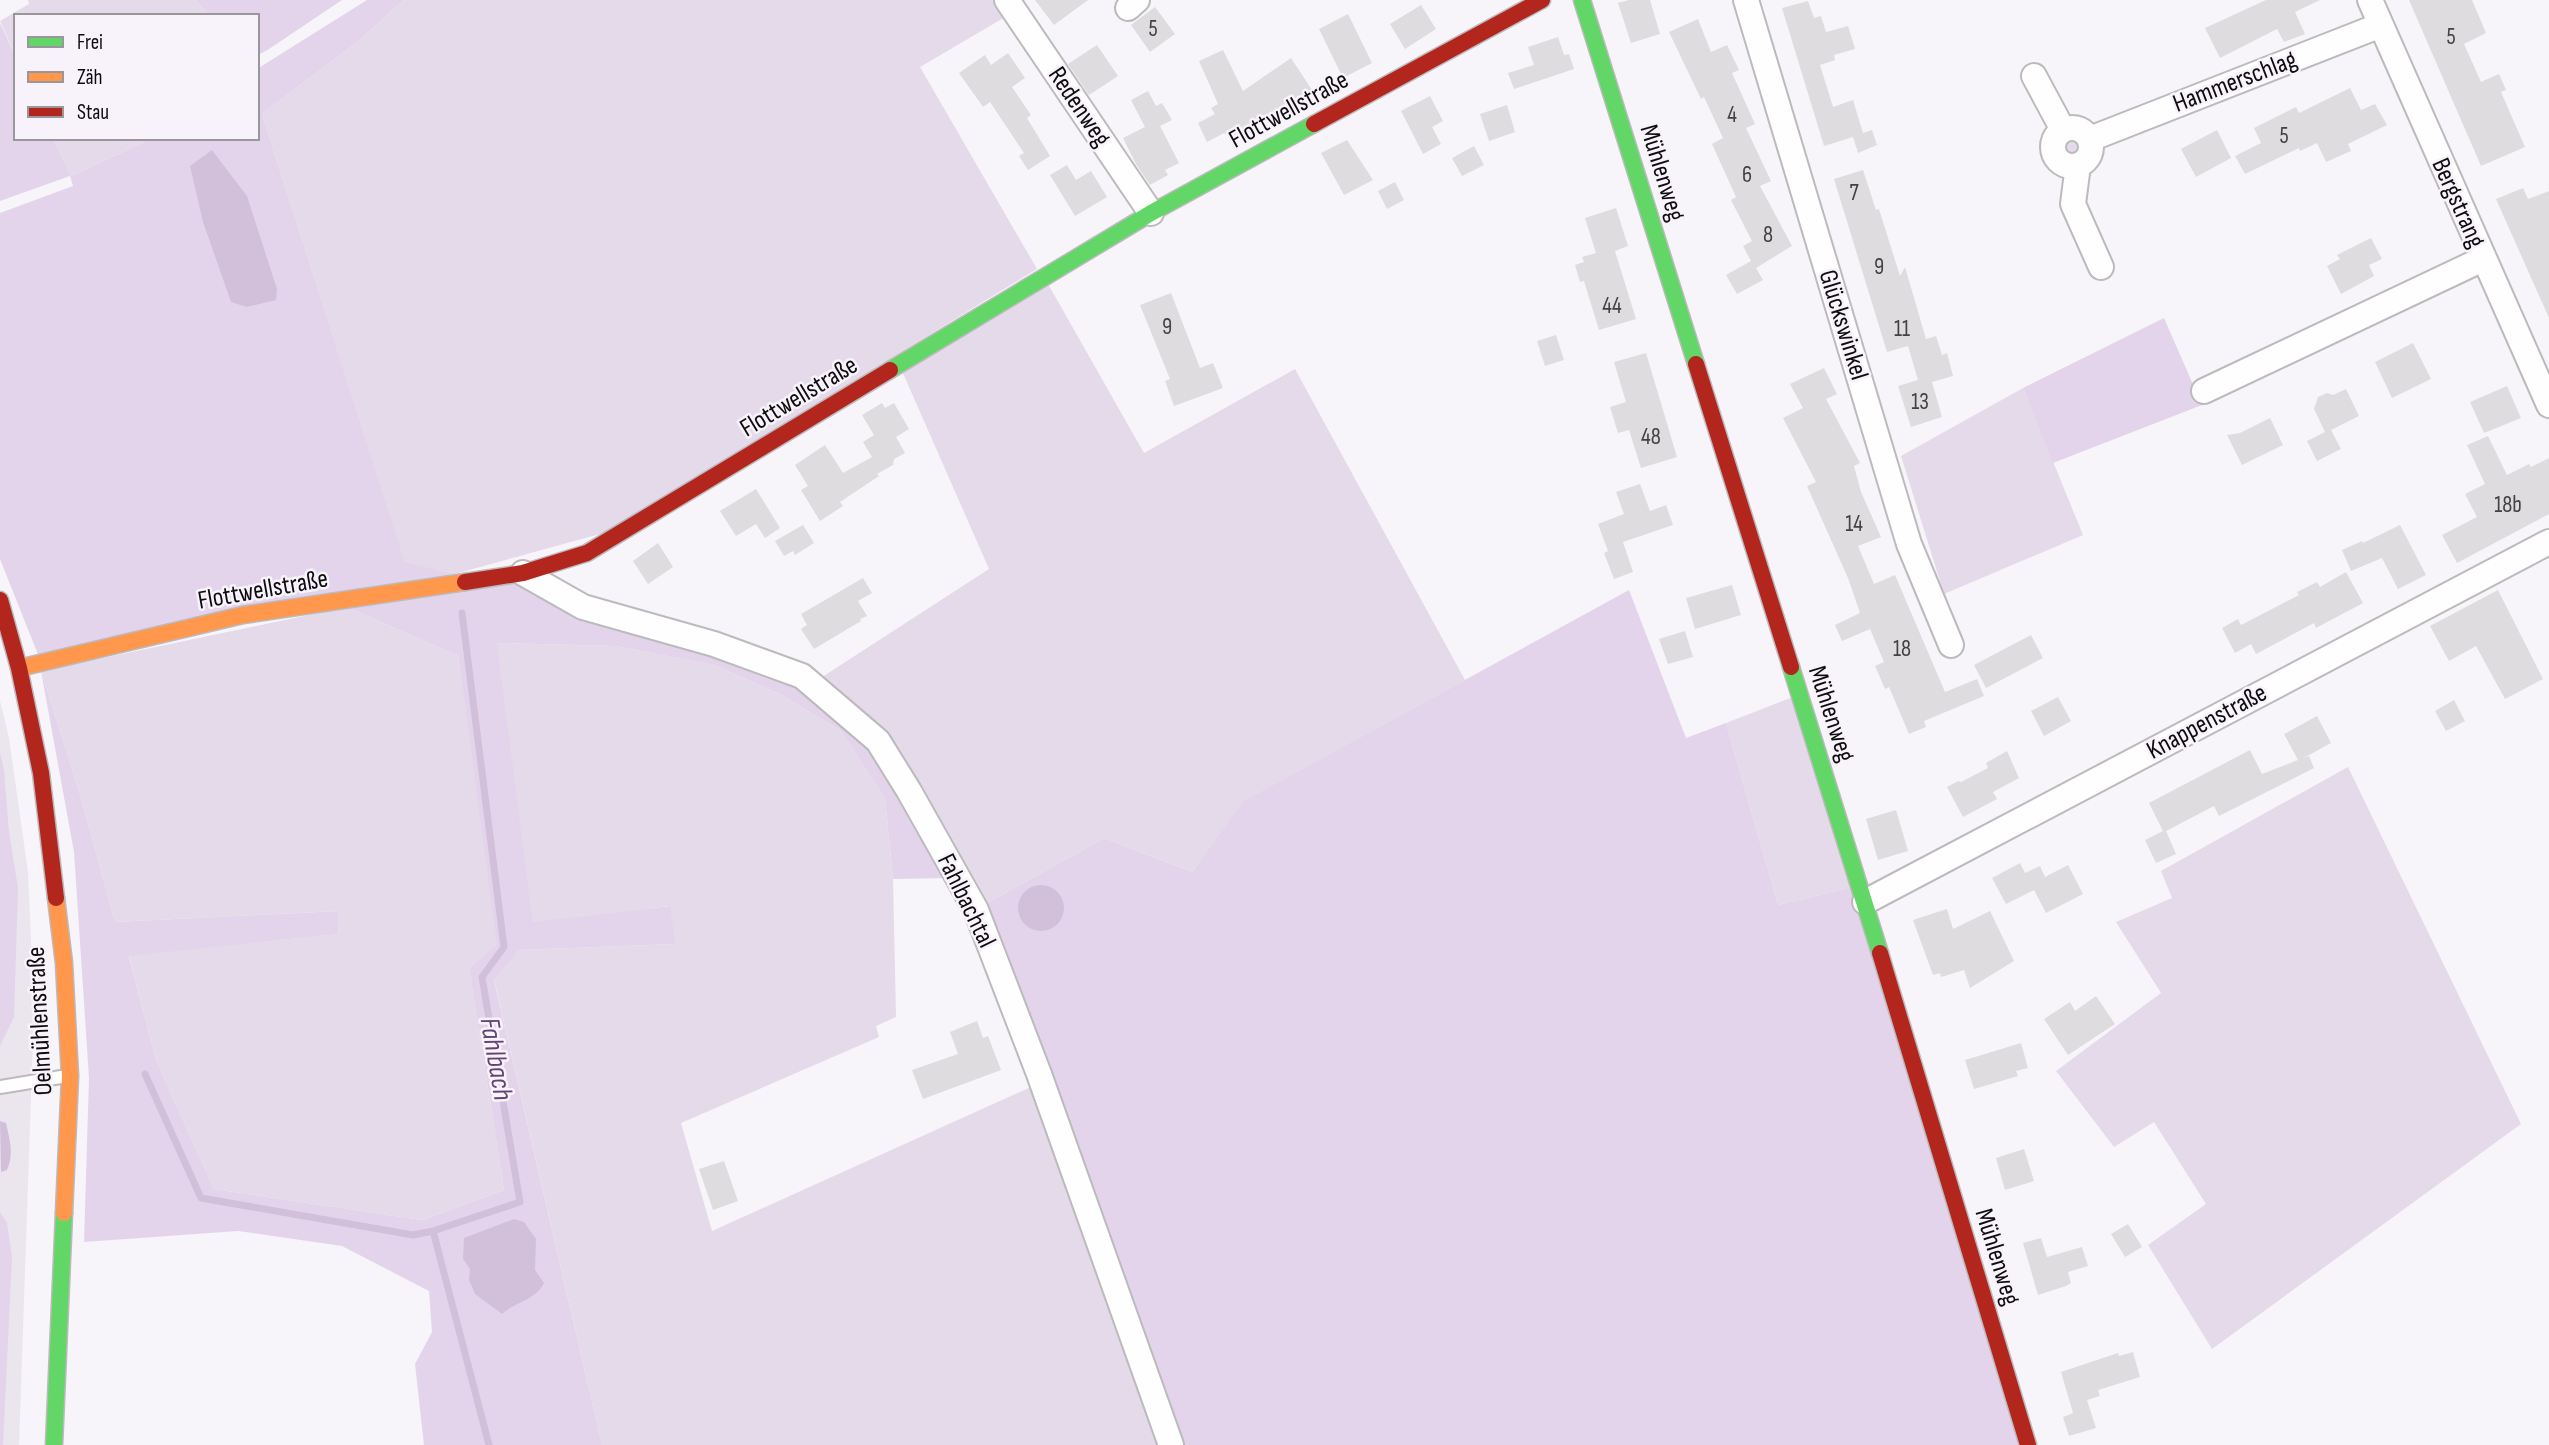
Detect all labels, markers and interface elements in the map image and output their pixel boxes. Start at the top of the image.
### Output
legend [14,14,259,140]
house number: 5 [1148,15,1158,43]
house number: 5 [2446,23,2456,51]
text: Frei [77,30,103,55]
street label: Hammerschlag [2169,44,2301,120]
street label: Redenweg [1041,61,1117,153]
text: Zäh [77,65,103,90]
street label: Flottwellstraße [1224,65,1354,155]
text: Stau [77,100,109,125]
house number: 4 [1727,101,1737,129]
street label: Mühlenweg [1633,121,1691,225]
house number: 5 [2279,122,2289,150]
street label: Bergstrang [2425,153,2491,253]
house number: 6 [1742,161,1752,189]
house number: 7 [1849,179,1859,207]
house number: 8 [1763,221,1773,249]
house number: 9 [1874,253,1884,281]
street label: Glückswinkel [1812,266,1874,384]
house number: 44 [1602,292,1622,320]
house number: 9 [1162,313,1172,341]
house number: 11 [1894,315,1910,343]
street label: Flottwellstraße [735,350,863,444]
house number: 13 [1911,388,1929,416]
house number: 48 [1641,423,1661,451]
house number: 18b [2494,491,2522,519]
house number: 14 [1845,510,1863,538]
street label: Flottwellstraße [195,563,331,617]
house number: 18 [1893,635,1911,663]
street label: Mühlenweg [1801,662,1861,766]
street label: Knappenstraße [2142,677,2272,767]
street label: Fahlbachtal [930,849,1002,953]
street label: Oelmühlenstraße [21,946,59,1096]
water label: Fahlbach [472,1015,520,1103]
street label: Mühlenweg [1968,1205,2026,1309]

